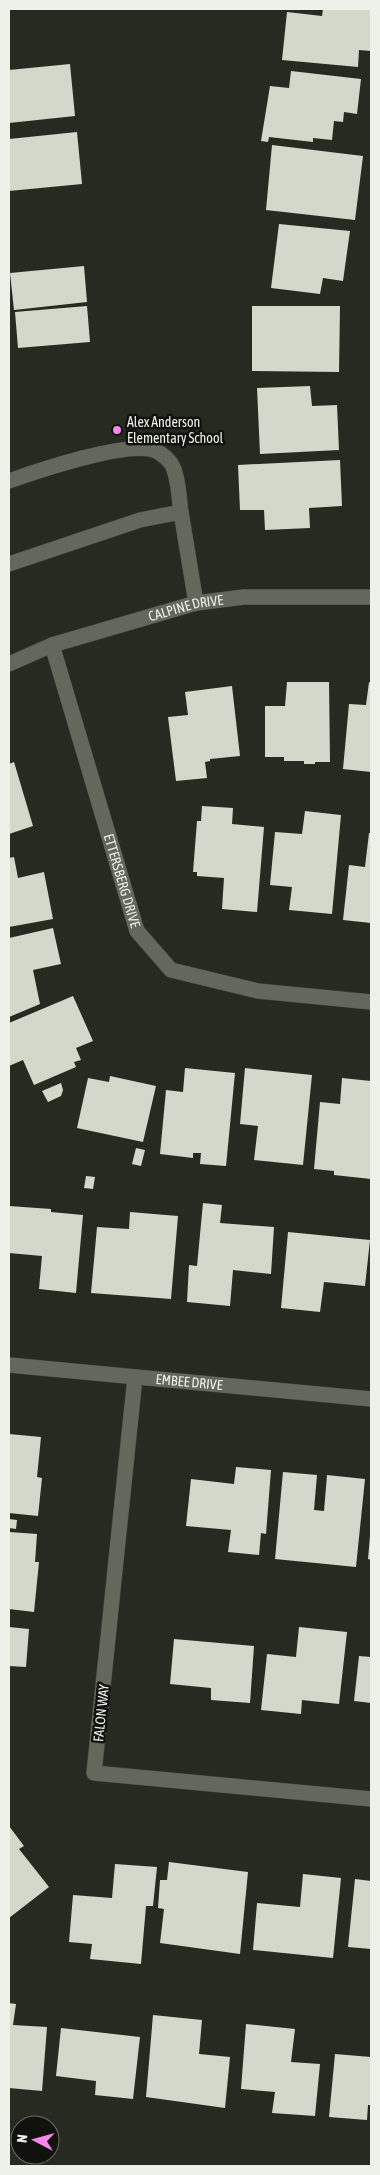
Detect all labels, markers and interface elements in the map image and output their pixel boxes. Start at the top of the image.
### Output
place label: Alex Anderson Elementary School [127,414,223,446]
marker: Alex Anderson Elementary School [111,424,123,436]
street label: CALPINE DRIVE [146,592,224,624]
street label: ETTERSBERG DRIVE [101,832,144,930]
street label: EMBEE DRIVE [155,1371,223,1393]
street label: FALON WAY [90,1683,112,1743]
north arrow [10,2115,60,2165]
text: N [14,2134,30,2144]

